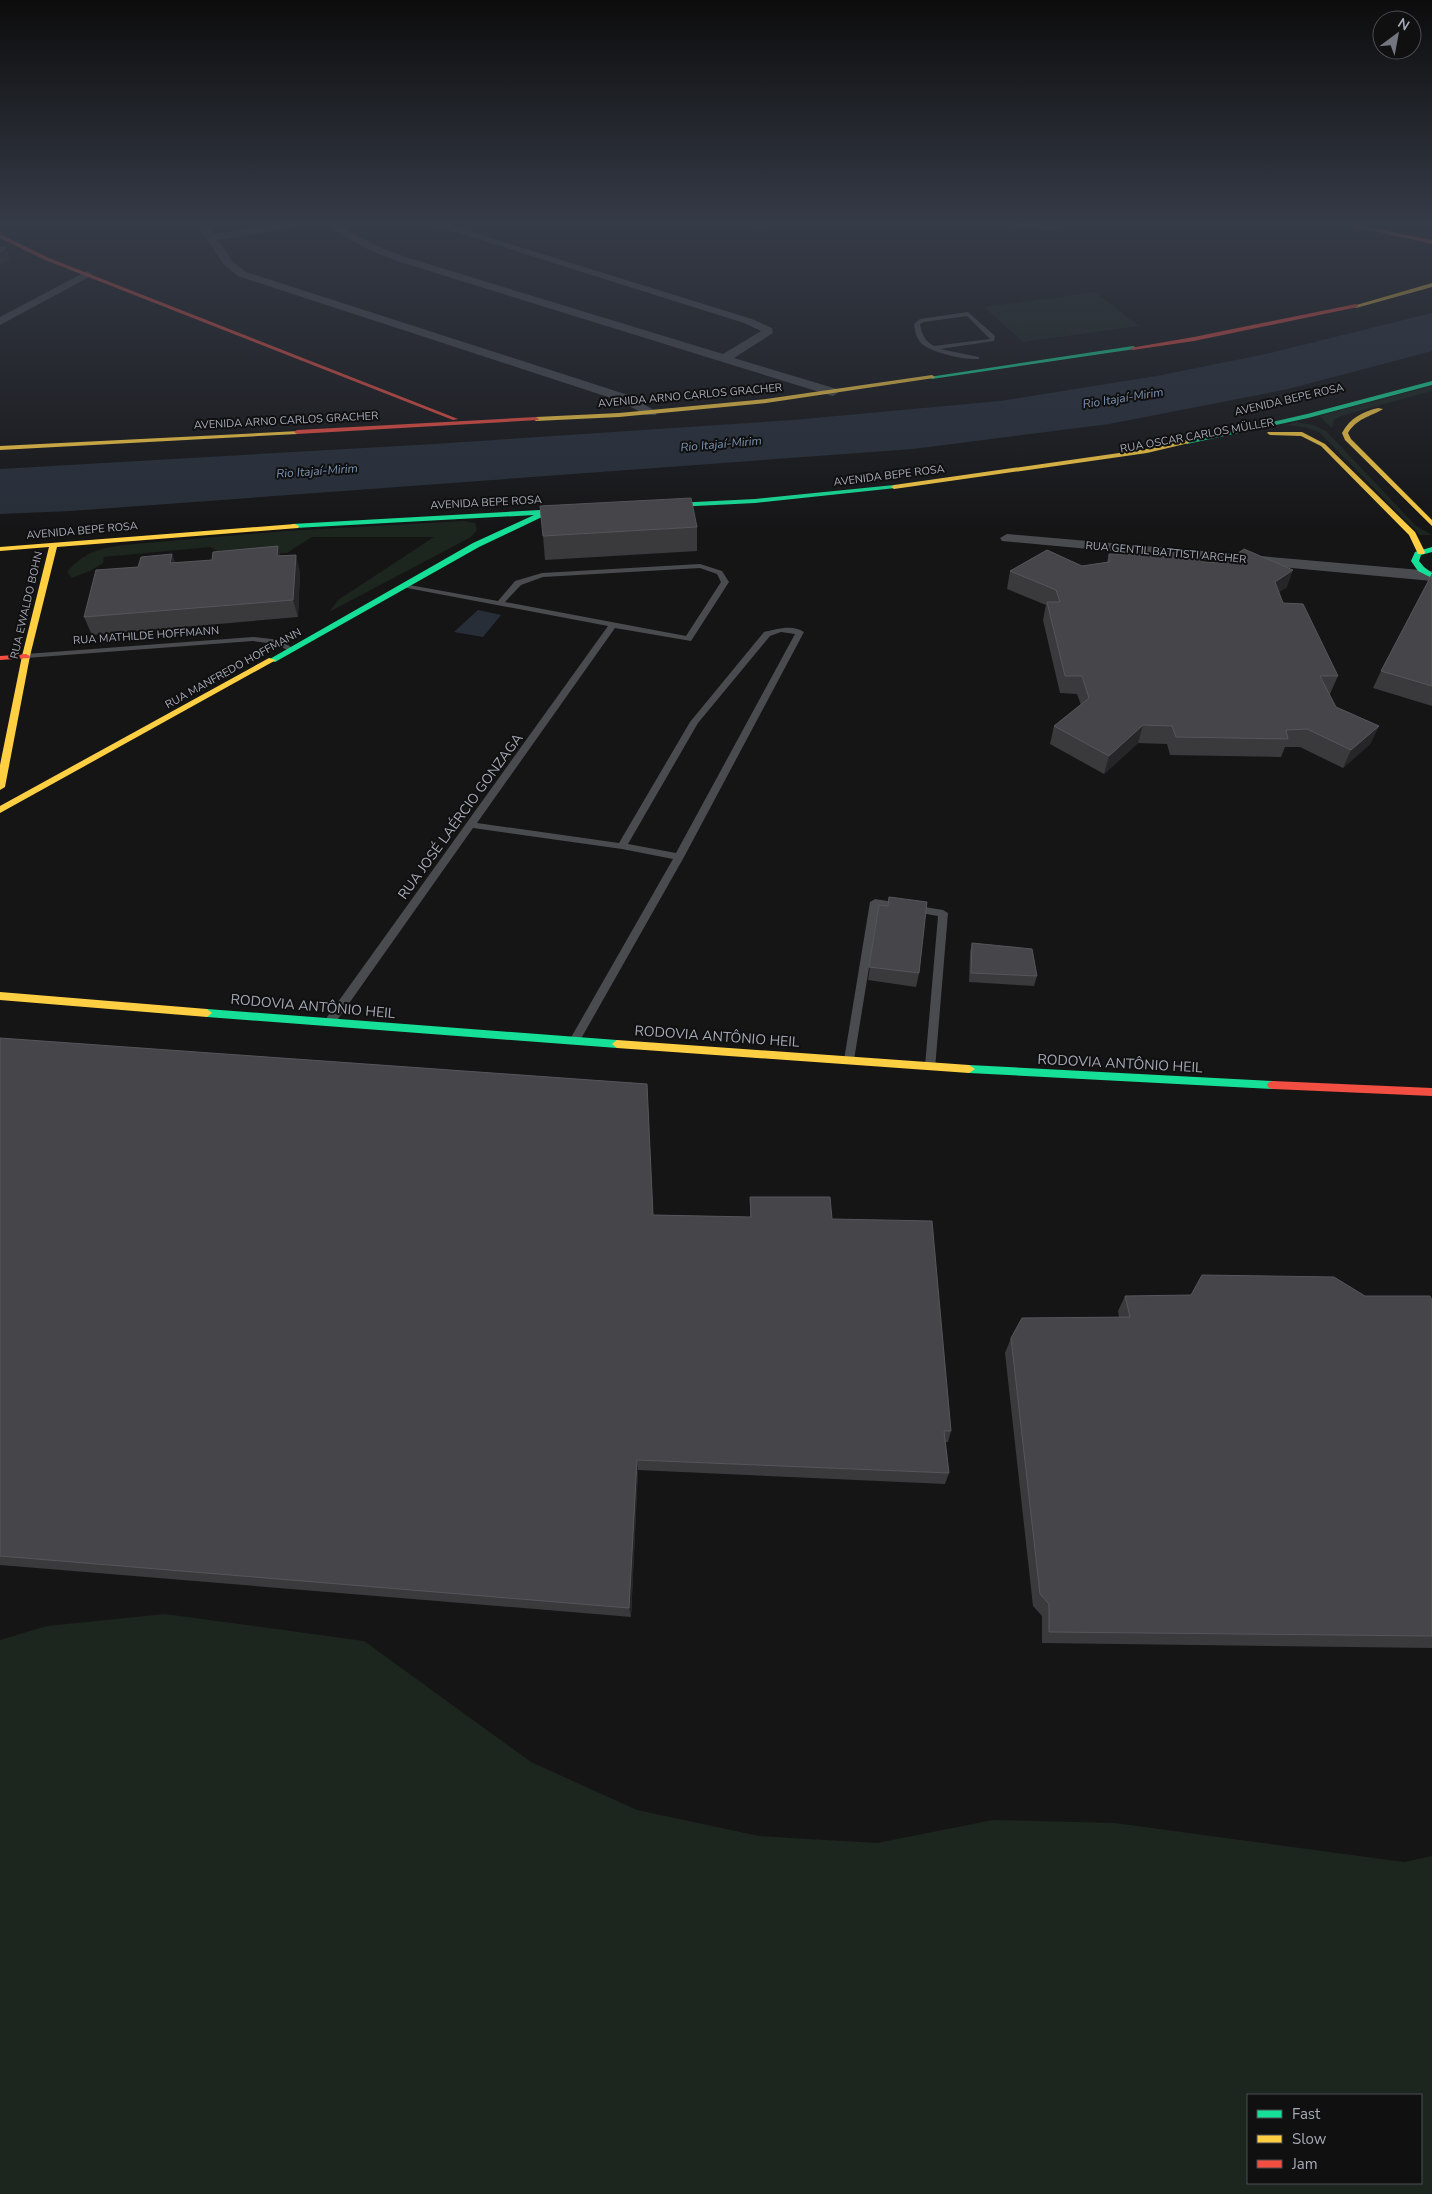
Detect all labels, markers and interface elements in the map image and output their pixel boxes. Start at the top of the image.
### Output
north arrow [1372,10,1422,60]
text: N [1394,14,1413,35]
street label: AVENIDA ARNO CARLOS GRACHER [597,380,783,411]
street label: AVENIDA BEPE ROSA [1233,380,1345,419]
water label: Rio Itajaí-Mirim [1081,384,1165,412]
street label: AVENIDA ARNO CARLOS GRACHER [193,408,379,433]
street label: RUA OSCAR CARLOS MÜLLER [1119,414,1276,456]
water label: Rio Itajaí-Mirim [680,432,762,456]
water label: Rio Itajaí-Mirim [276,460,358,482]
street label: AVENIDA BEPE ROSA [833,461,945,490]
street label: AVENIDA BEPE ROSA [430,492,542,513]
street label: AVENIDA BEPE ROSA [26,518,138,543]
street label: RUA GENTIL BATTISTI ARCHER [1085,538,1248,567]
street label: RUA EWALDO BOHN [7,550,46,660]
street label: RUA MATHILDE HOFFMANN [72,623,220,648]
street label: RUA MANFREDO HOFFMANN [162,625,304,712]
street label: RUA JOSÉ LAÉRCIO GONZAGA [394,729,527,903]
street label: RODOVIA ANTÔNIO HEIL [230,990,397,1023]
street label: RODOVIA ANTÔNIO HEIL [634,1021,800,1052]
street label: RODOVIA ANTÔNIO HEIL [1037,1050,1203,1077]
legend [1247,2094,1422,2184]
text: Fast [1292,2104,1321,2124]
text: Slow [1292,2129,1327,2149]
text: Jam [1291,2154,1318,2174]

